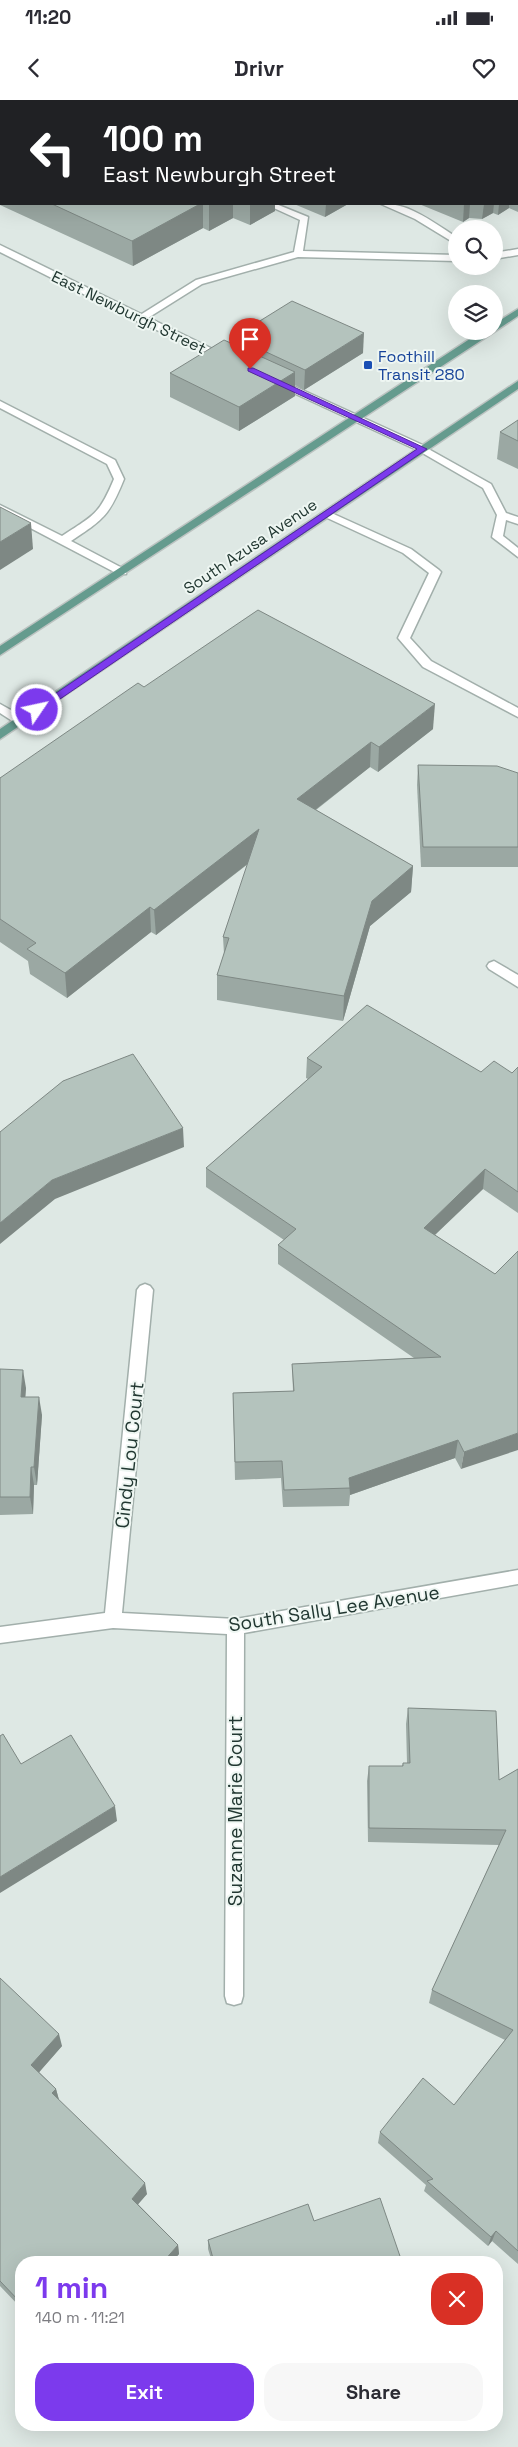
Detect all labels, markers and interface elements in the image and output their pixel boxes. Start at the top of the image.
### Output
text: 11:20 [25,5,71,30]
icon: back [20,54,48,82]
text: Drivr [234,54,284,82]
icon: heart [470,54,498,82]
text: 100 m [103,117,203,161]
icon: left [20,120,85,185]
text: East Newburgh Street [103,160,336,188]
map controls [448,220,503,340]
button: search [448,220,503,275]
street label: East Newburgh Street [48,266,210,359]
button: layers [448,285,503,340]
pin [229,318,271,369]
icon: arrive [236,325,264,353]
place label: Foothill Transit 280 [378,346,465,385]
marker: Foothill Transit 280 [362,359,374,371]
street label: South Azusa Avenue [179,494,321,599]
position arrow [10,683,62,735]
street label: Cindy Lou Court [109,1381,150,1530]
street label: South Sally Lee Avenue [227,1579,441,1638]
street label: Suzanne Marie Court [223,1716,248,1906]
text: 1 min [35,2268,108,2307]
button: close [431,2273,483,2325]
text: 140 m · 11:21 [35,2307,125,2328]
button: Exit [35,2363,254,2421]
button: Share [264,2363,483,2421]

